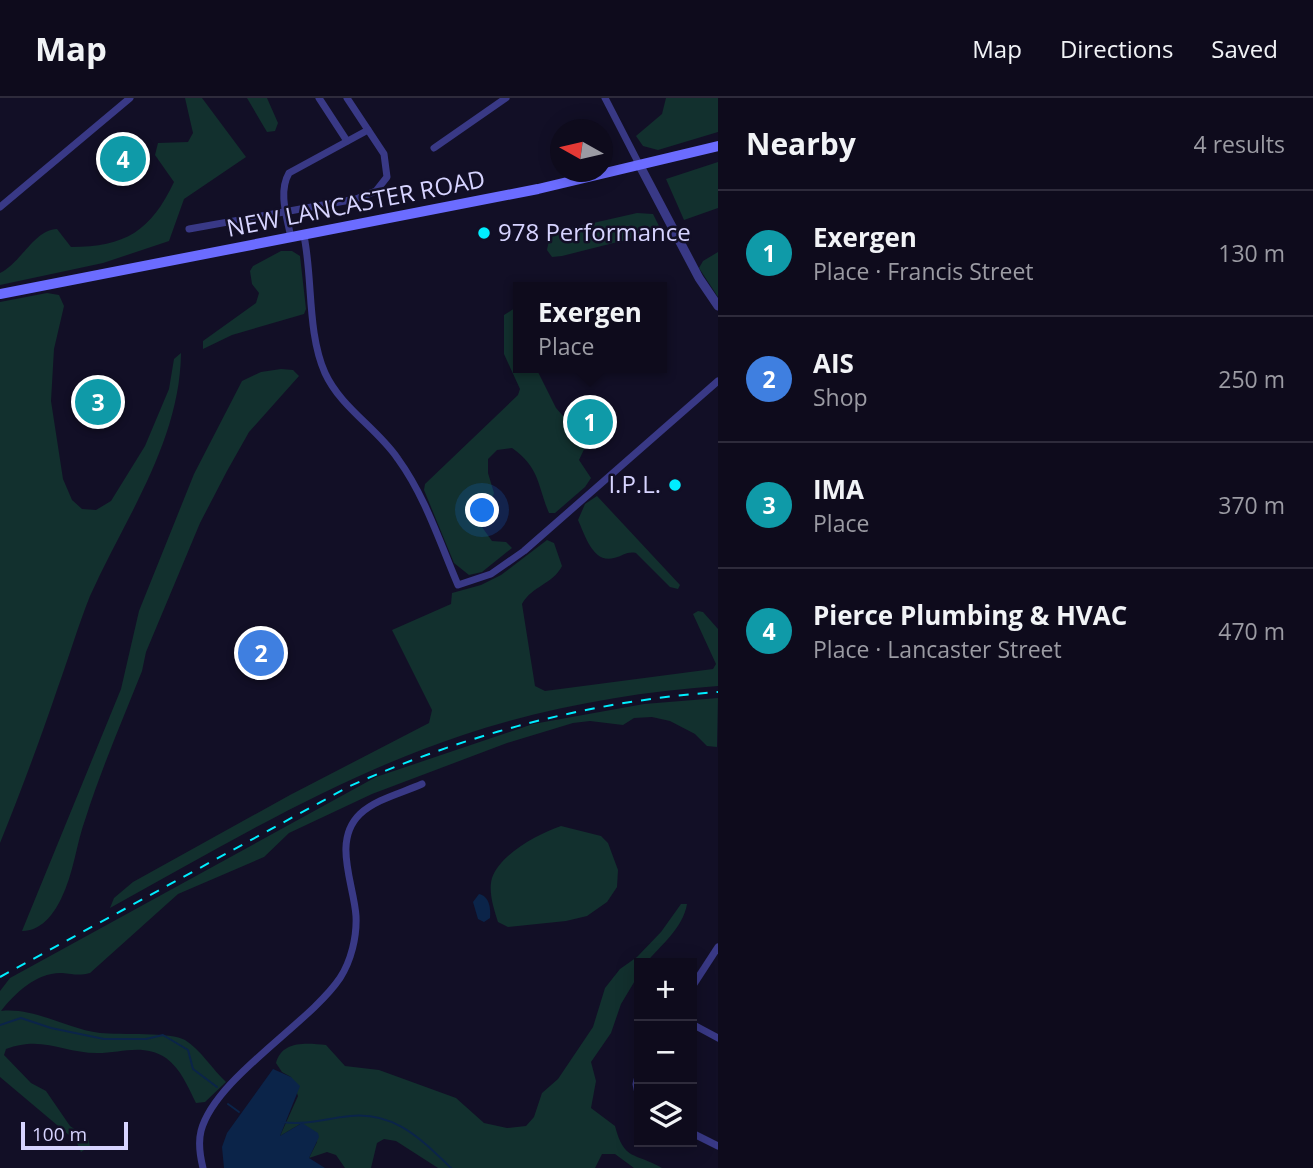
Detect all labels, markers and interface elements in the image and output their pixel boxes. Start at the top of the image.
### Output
text: Map [35,26,107,71]
text: Map [972,32,1022,65]
text: Directions [1060,32,1173,65]
text: Saved [1211,32,1278,65]
north arrow [550,119,613,182]
text: Nearby [746,123,856,164]
text: 4 results [1194,128,1285,160]
pin: 4 [100,133,146,185]
street label: NEW LANCASTER ROAD [224,161,488,244]
place label: 978 Performance [498,215,691,248]
text: Exergen [813,219,917,255]
marker: 978 Performance [476,225,492,241]
text: 1 [762,237,776,269]
text: 130 m [1218,237,1285,269]
text: Place · Francis Street [813,255,1034,287]
popup [513,282,667,373]
text: Exergen [538,294,642,330]
text: Place [538,330,594,362]
text: AIS [813,345,854,381]
text: 2 [762,363,776,395]
text: 250 m [1218,363,1285,395]
pin: 3 [75,376,121,428]
text: Shop [813,381,868,413]
pin: 1 [567,396,613,448]
place label: I.P.L. [608,467,661,500]
text: IMA [813,471,864,507]
marker: I.P.L. [667,477,683,493]
text: 3 [762,489,776,521]
text: 370 m [1218,489,1285,521]
your location [465,493,499,527]
text: Place [813,507,869,539]
text: Pierce Plumbing & HVAC [813,597,1127,633]
text: 4 [762,615,776,647]
text: 470 m [1218,615,1285,647]
pin: 2 [238,627,284,679]
text: Place · Lancaster Street [813,633,1062,665]
map controls [634,958,697,1147]
button: + [634,958,697,1021]
button: − [634,1021,697,1084]
button: layers [634,1084,697,1147]
scale bar [21,1119,128,1151]
text: 100 m [32,1121,87,1147]

